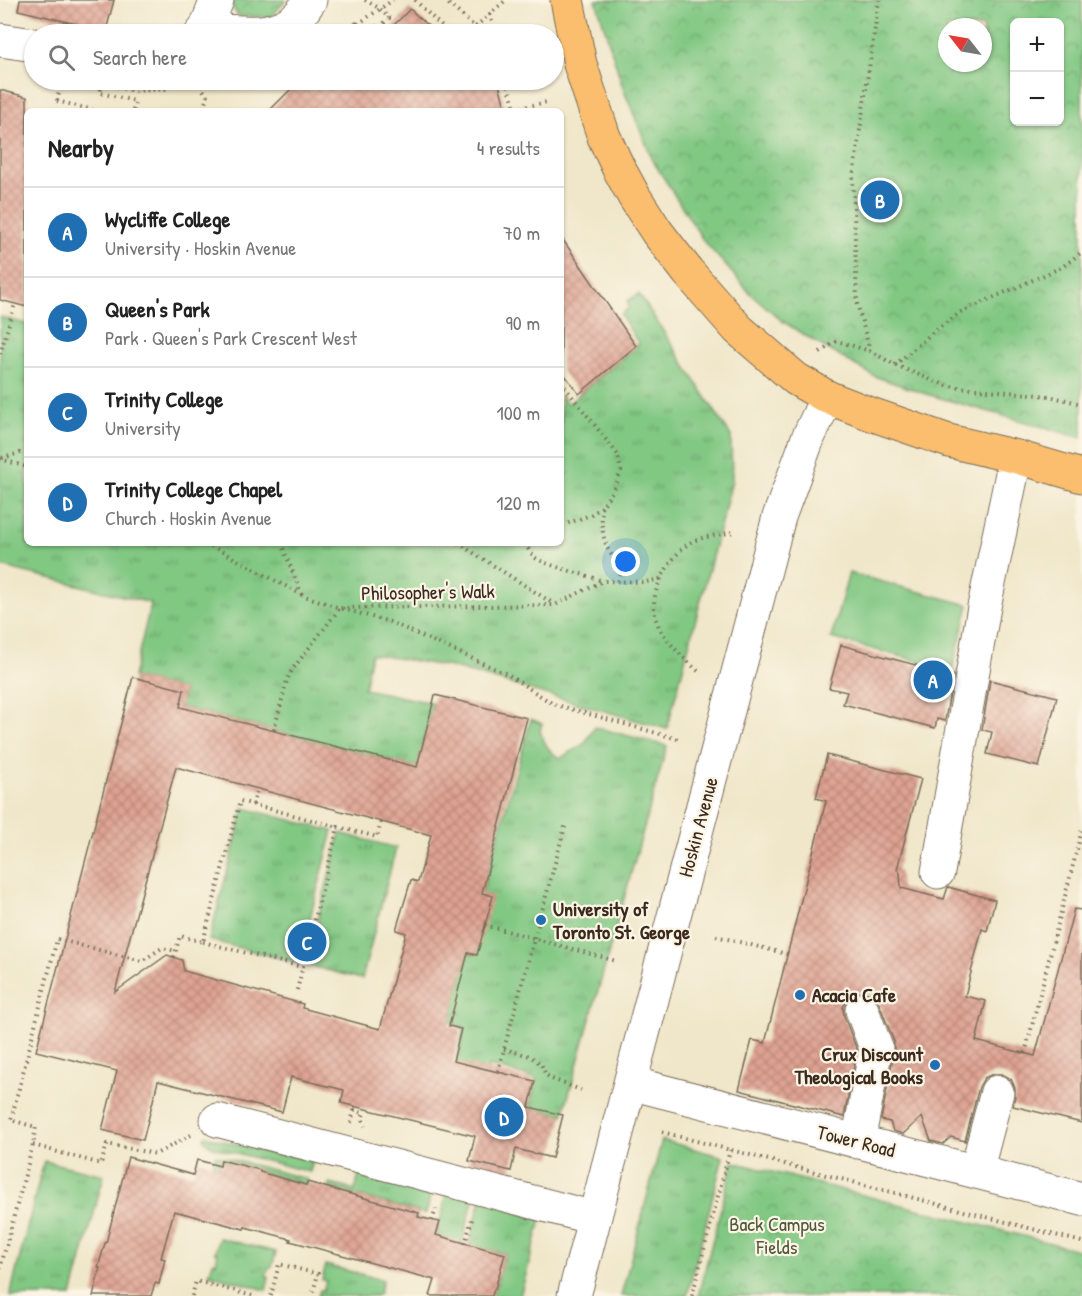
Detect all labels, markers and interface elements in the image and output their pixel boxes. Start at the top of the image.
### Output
north arrow [938,18,992,72]
map controls [1010,18,1064,126]
button: + [1010,18,1064,72]
search box [24,24,564,90]
icon: search [45,41,78,74]
text: Search here [93,42,187,72]
button: − [1010,72,1064,126]
text: Nearby [48,130,114,165]
text: 4 results [477,134,540,161]
pin: B [860,178,900,222]
text: Wycliffe College [105,204,230,234]
text: A [63,219,72,246]
text: 70 m [503,219,540,246]
text: University · Hoskin Avenue [105,234,296,261]
text: Queen's Park [105,294,210,324]
text: B [62,309,73,336]
text: 90 m [506,309,540,336]
text: Park · Queen's Park Crescent West [105,324,357,351]
text: Trinity College [105,384,223,414]
text: C [62,399,73,426]
text: 100 m [497,399,540,426]
text: University [105,414,181,441]
text: Trinity College Chapel [105,474,282,504]
text: D [63,489,72,516]
text: 120 m [496,489,540,516]
text: Church · Hoskin Avenue [105,504,272,531]
your location [611,547,640,576]
street label: Philosopher's Walk [361,577,495,606]
pin: A [914,658,952,702]
street label: Hoskin Avenue [671,774,724,880]
place label: University of Toronto St. George [552,895,690,946]
marker: University of Toronto St. George [534,913,548,927]
pin: C [288,920,326,964]
place label: Acacia Cafe [812,981,896,1008]
marker: Acacia Cafe [793,988,807,1002]
place label: Crux Discount Theological Books [794,1040,924,1091]
marker: Crux Discount Theological Books [928,1058,942,1072]
pin: D [484,1094,524,1140]
street label: Tower Road [814,1118,898,1163]
park label: Back Campus Fields [729,1210,825,1260]

